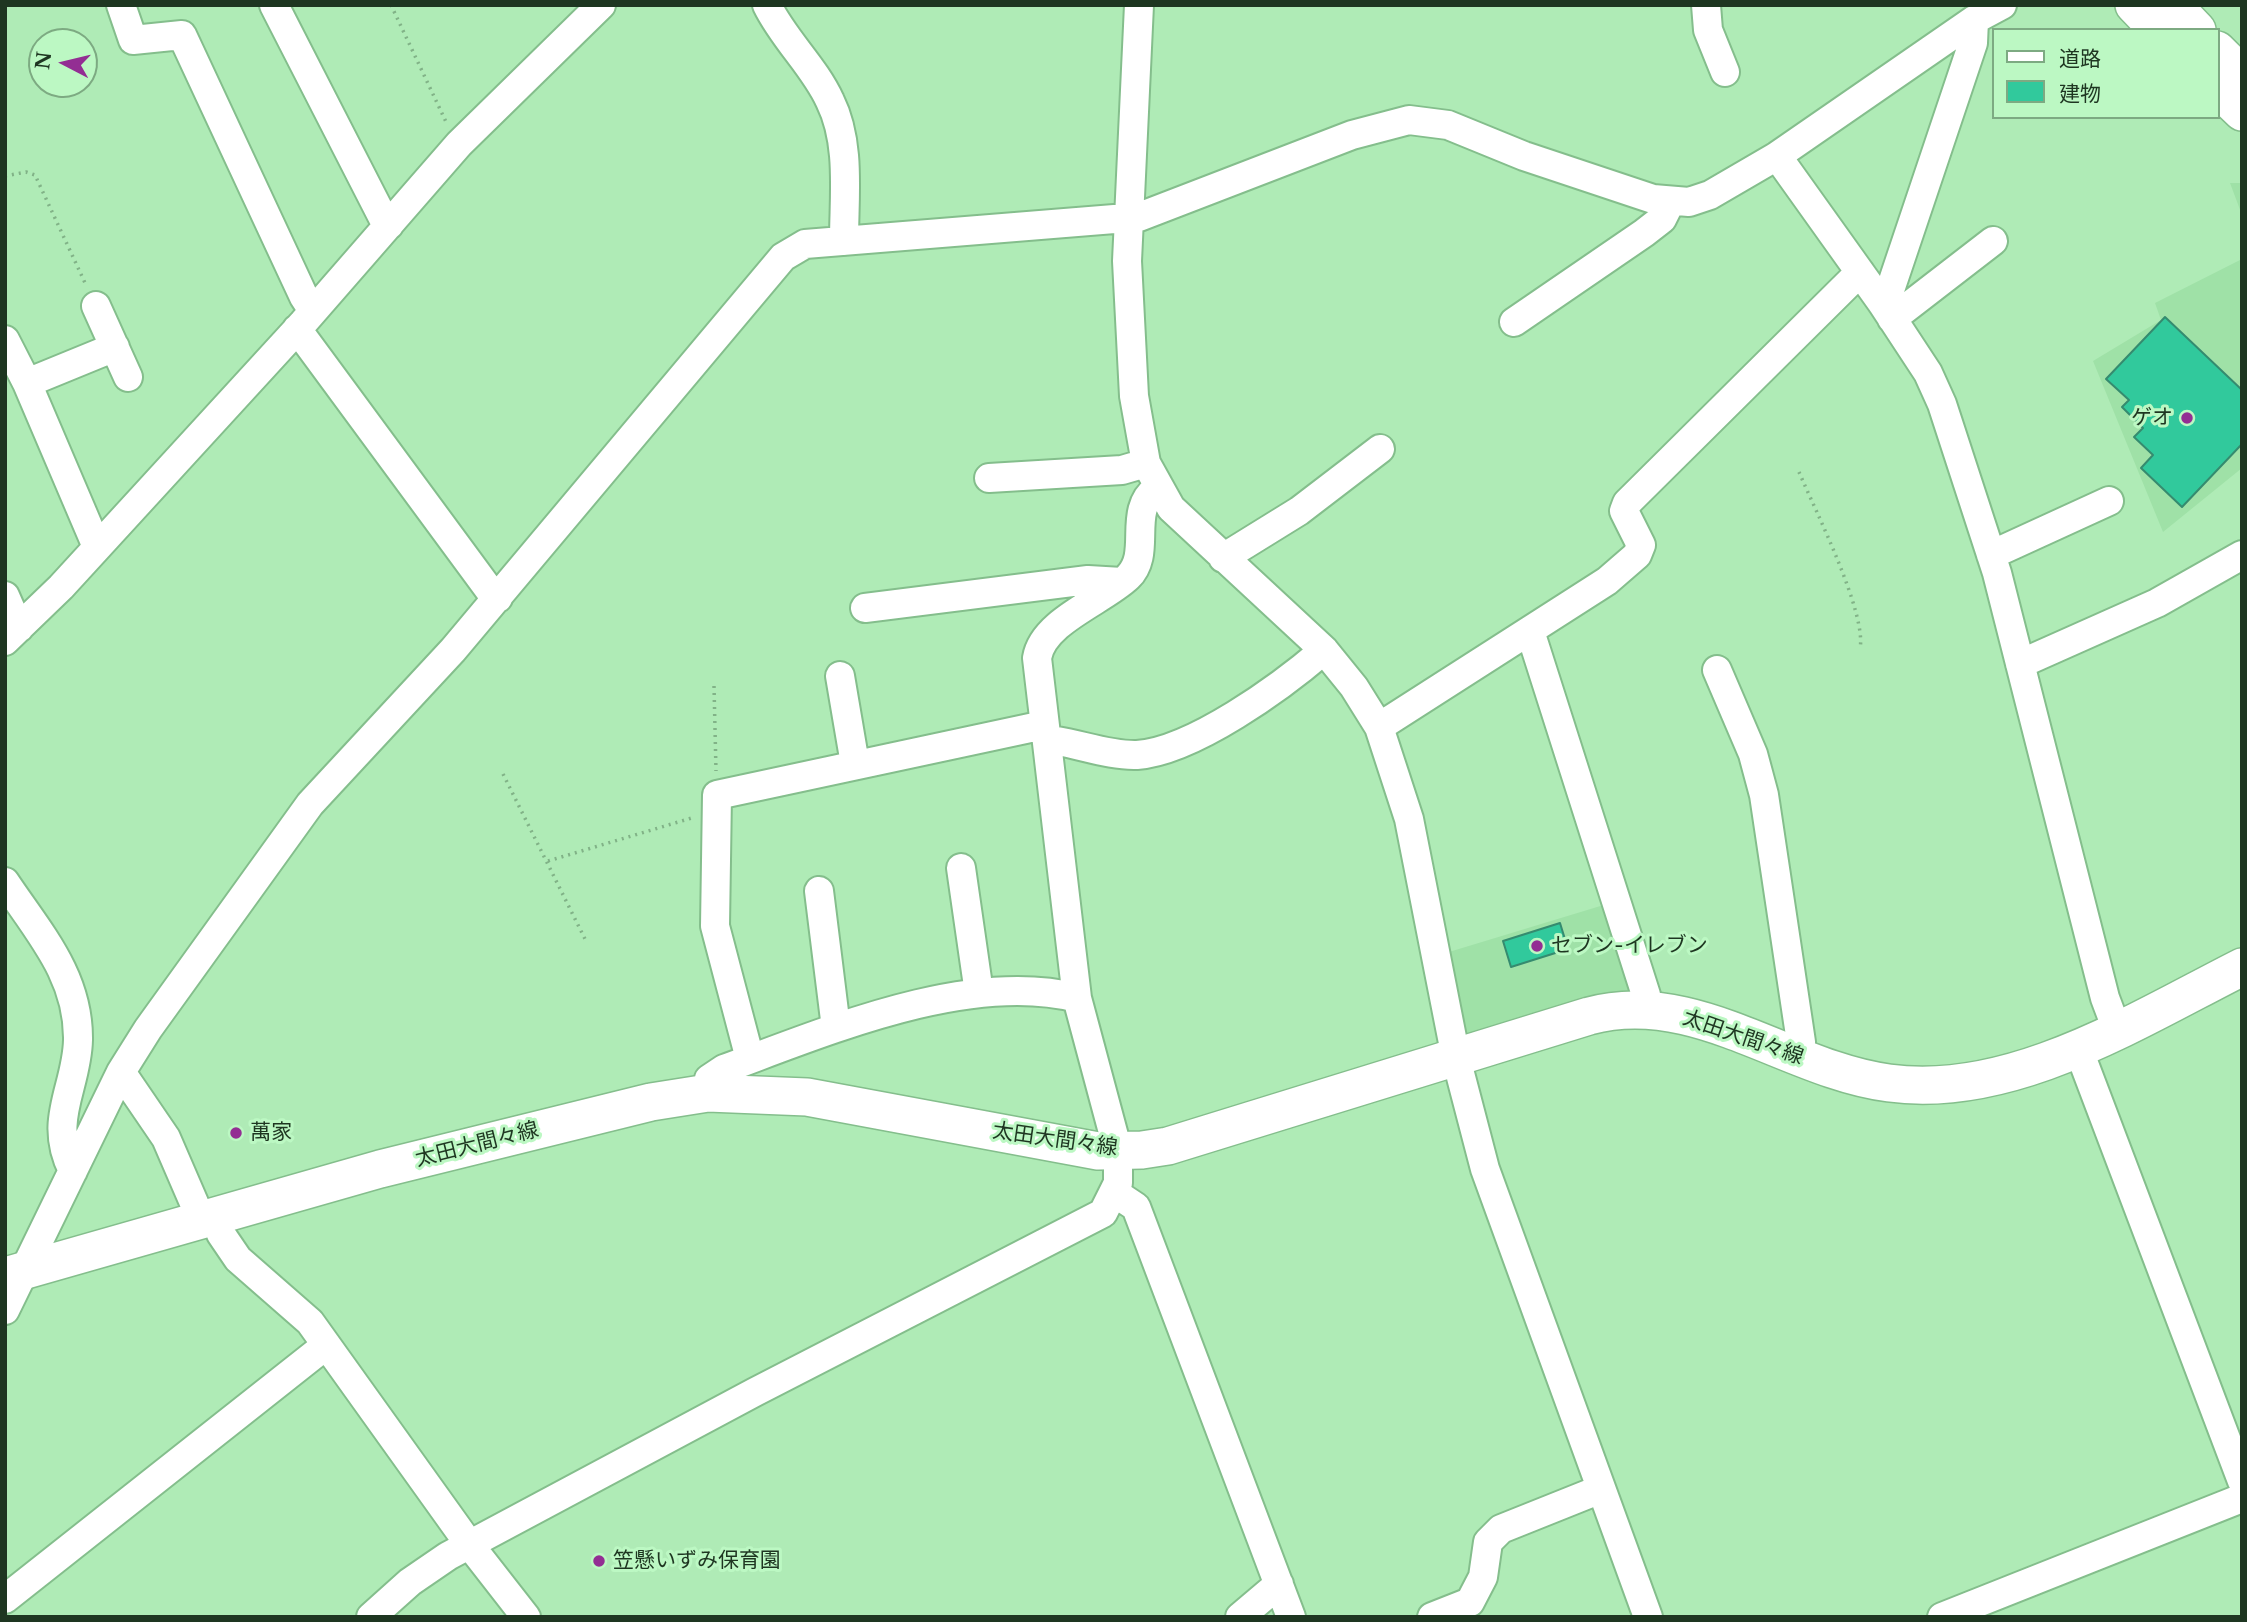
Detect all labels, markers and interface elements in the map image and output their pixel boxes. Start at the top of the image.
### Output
north arrow [28,28,98,98]
legend [1992,28,2219,119]
text: 道路 [2059,46,2101,72]
text: N [31,50,56,71]
text: 建物 [2059,81,2101,107]
place label: ゲオ [2131,405,2173,431]
marker: ゲオ [2179,410,2195,426]
place label: セブン-イレブン [1551,933,1708,959]
marker: セブン-イレブン [1529,938,1545,954]
street label: 太田大間々線 [1679,1006,1807,1070]
street label: 太田大間々線 [413,1118,541,1172]
street label: 太田大間々線 [991,1119,1119,1161]
place label: 萬家 [250,1120,292,1146]
marker: 萬家 [228,1125,244,1141]
place label: 笠懸いずみ保育園 [613,1548,781,1574]
marker: 笠懸いずみ保育園 [591,1553,607,1569]

